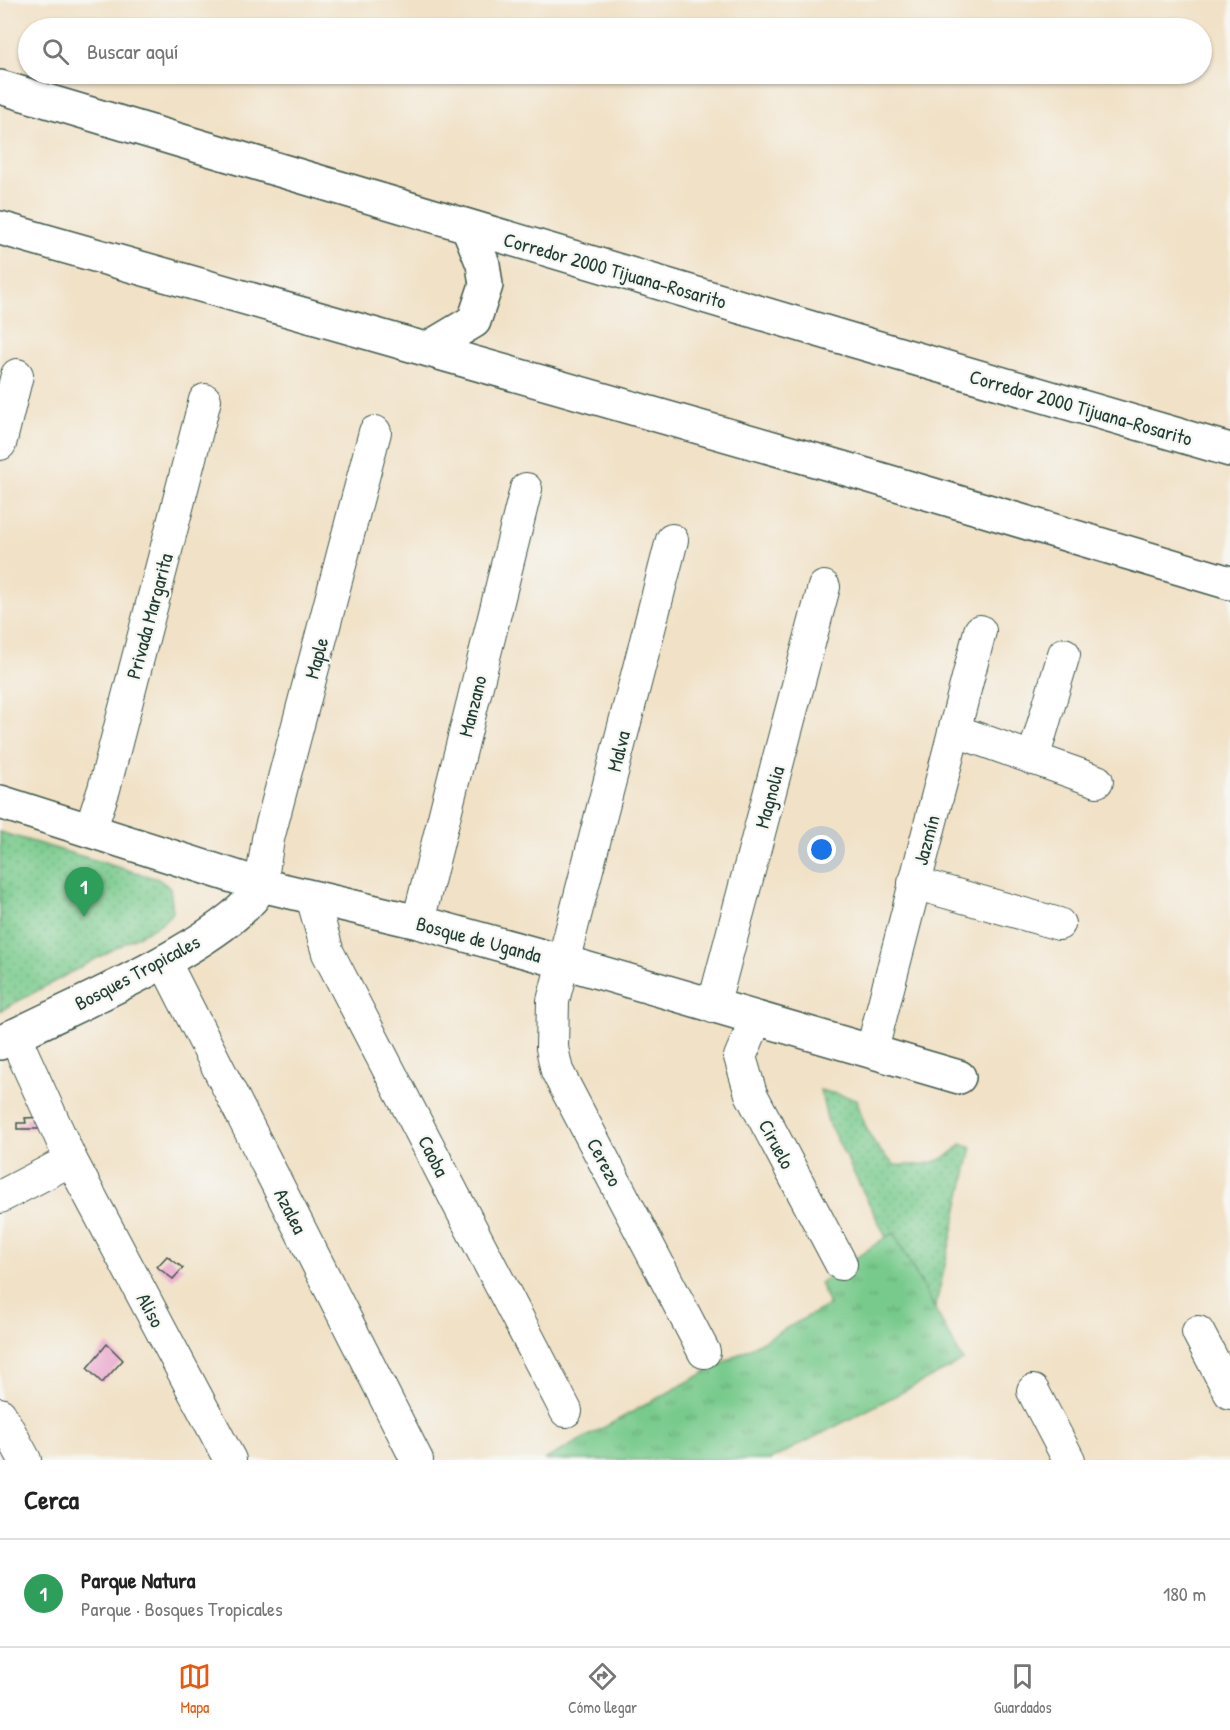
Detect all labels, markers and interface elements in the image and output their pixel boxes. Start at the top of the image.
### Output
search box [18,18,1212,84]
icon: search [39,35,72,68]
text: Buscar aquí [87,36,179,66]
street label: Corredor 2000 Tijuana-Rosarito [500,225,730,315]
street label: Corredor 2000 Tijuana-Rosarito [966,362,1196,452]
street label: Privada Margarita [119,550,179,682]
street label: Maple [298,634,334,682]
street label: Manzano [451,673,493,739]
street label: Malva [600,728,636,774]
street label: Magnolia [748,763,790,831]
street label: Jazmín [906,812,946,868]
your location [807,835,836,864]
pin: 1 [64,868,104,917]
street label: Bosque de Uganda [413,909,545,969]
street label: Bosques Tropicales [70,928,205,1016]
street label: Ciruelo [753,1114,801,1174]
street label: Caoba [412,1131,456,1181]
street label: Cerezo [581,1133,629,1191]
street label: Azalea [268,1184,314,1238]
street label: Aliso [131,1288,171,1332]
text: Cerca [24,1482,79,1517]
text: Parque Natura [81,1565,195,1595]
text: 1 [40,1580,47,1607]
text: 180 m [1163,1580,1206,1607]
text: Parque · Bosques Tropicales [81,1595,283,1622]
tab: Mapa [178,1660,211,1718]
tab: Cómo llegar [568,1660,637,1718]
tab: Guardados [994,1660,1052,1718]

